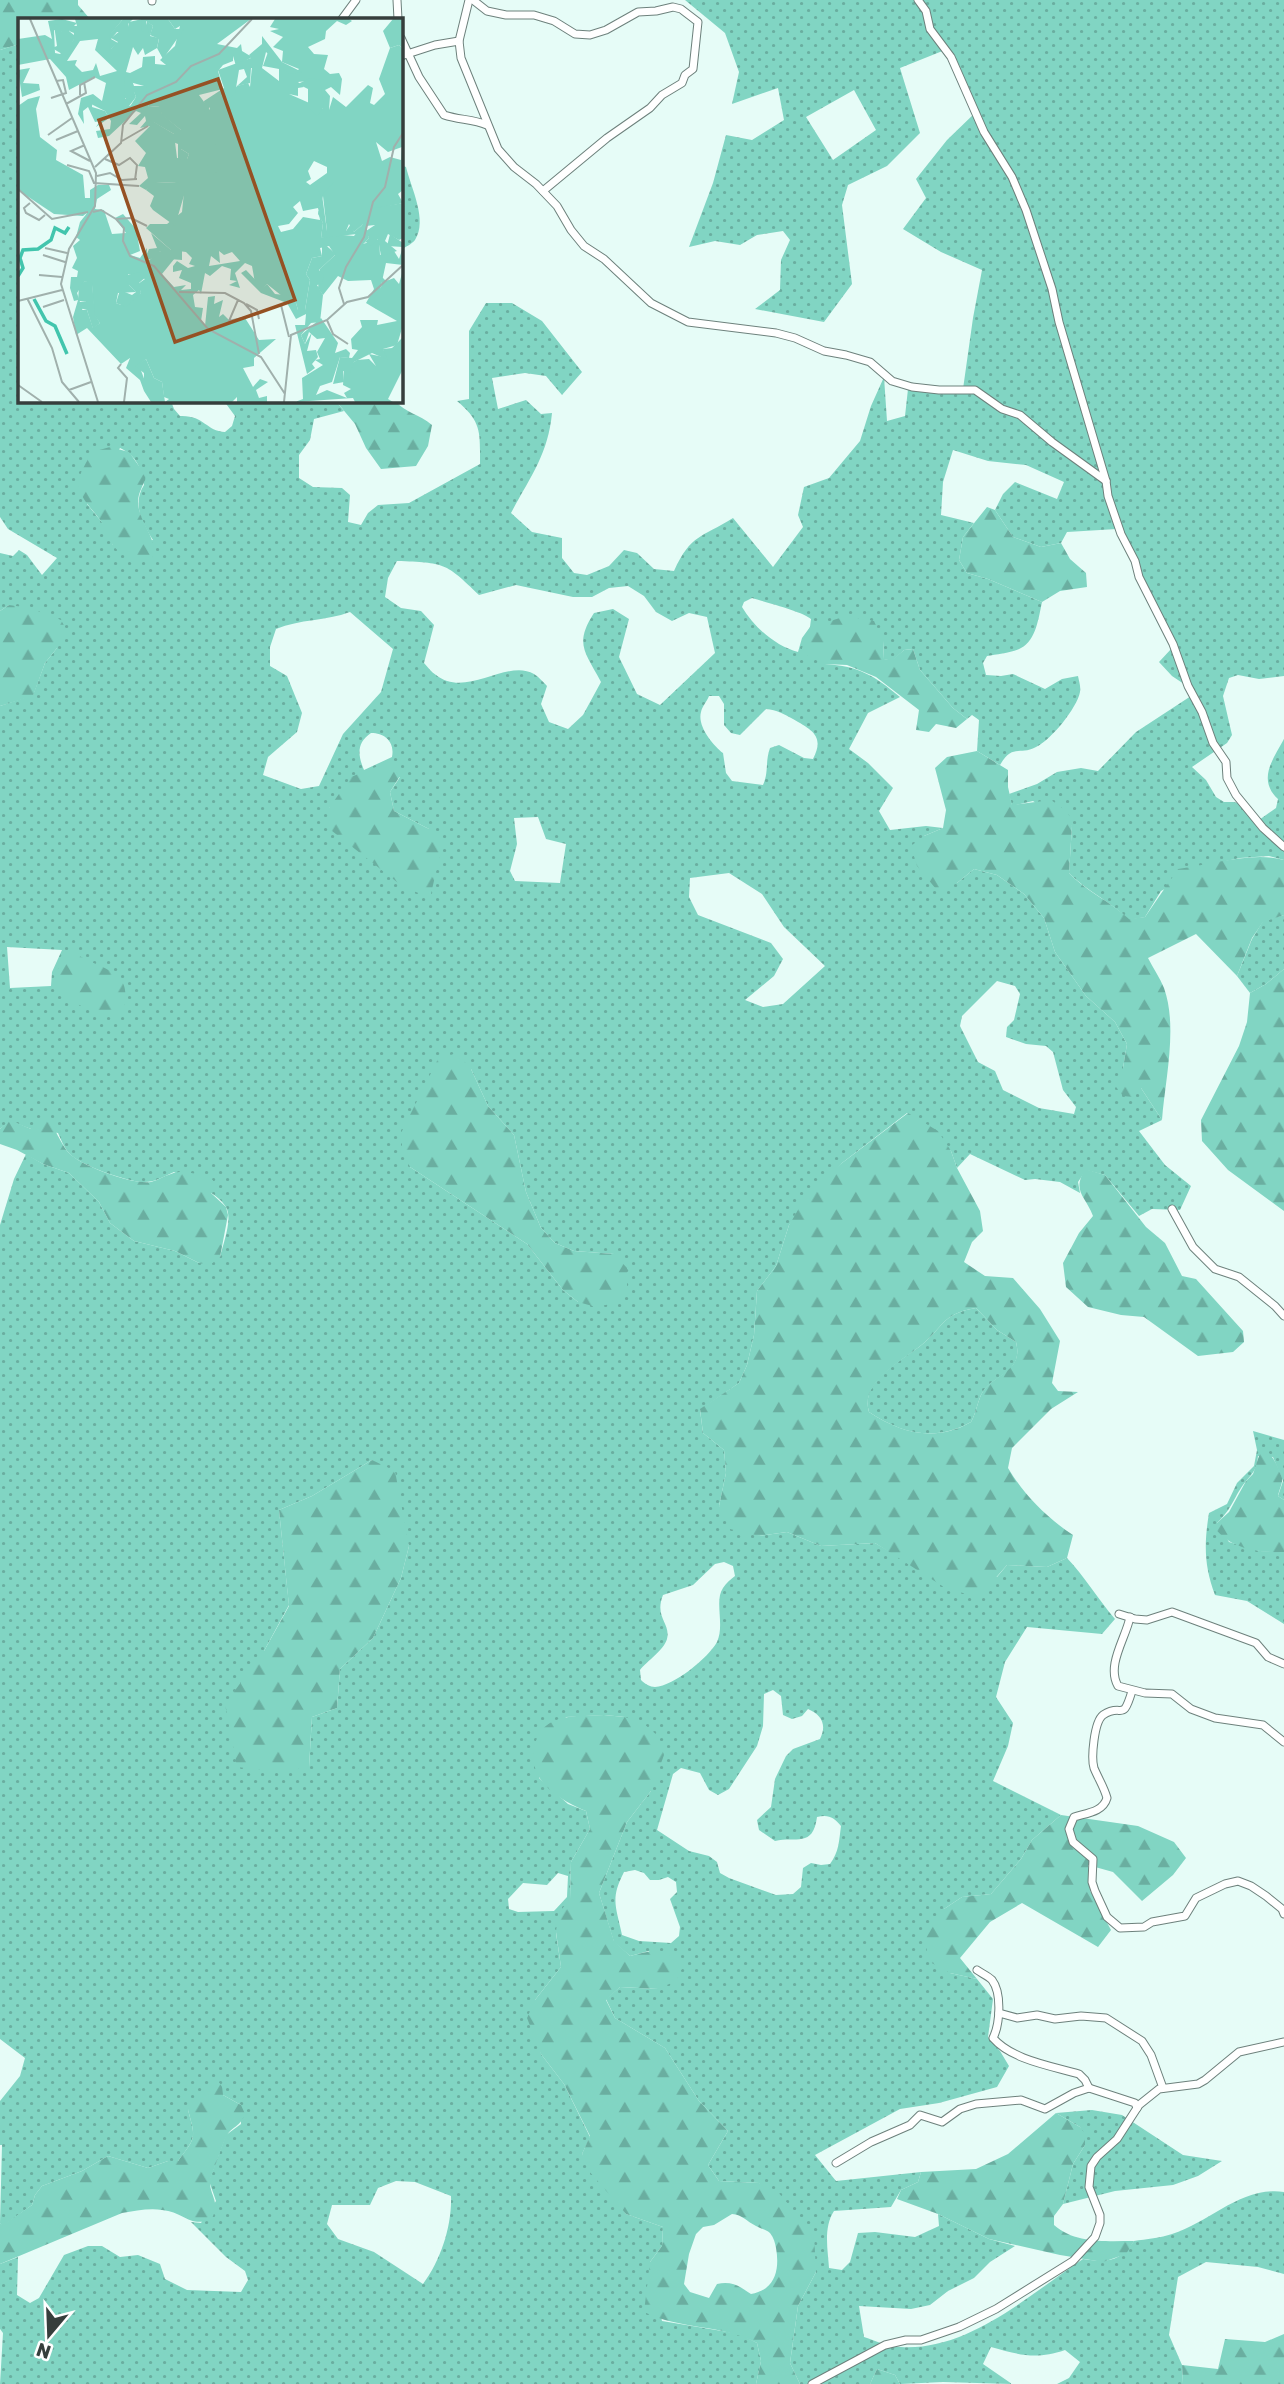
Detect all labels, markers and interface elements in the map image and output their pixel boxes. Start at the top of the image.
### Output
inset map [18,18,402,402]
north arrow [14,2300,84,2370]
text: N [33,2338,54,2364]

